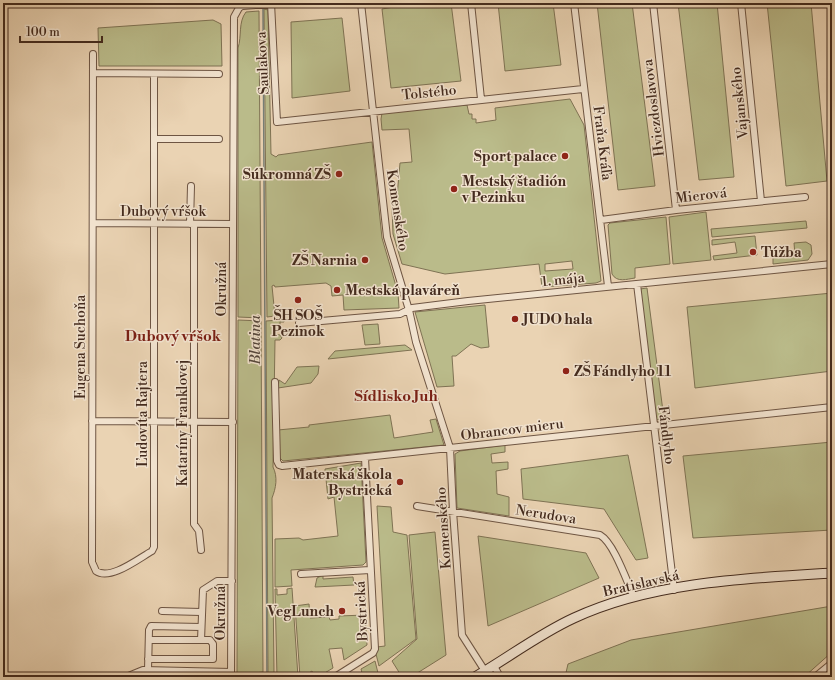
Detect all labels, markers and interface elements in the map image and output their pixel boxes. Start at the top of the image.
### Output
scale bar [20,18,102,44]
text: 100 m [26,25,60,40]
street label: Saulakova [252,30,274,95]
street label: Hviezdoslavova [639,57,669,158]
street label: Vajanského [727,66,753,141]
street label: Tolstého [401,81,458,105]
street label: Fraňa Kráľa [589,105,616,182]
place label: Sport palace [474,148,557,166]
marker: Sport palace [560,151,570,161]
place label: Súkromná ZŠ [243,164,331,184]
street label: Komenského [382,168,412,252]
marker: Súkromná ZŠ [334,169,344,179]
place label: Mestský štadión v Pezinku [461,173,567,207]
marker: Mestský štadión v Pezinku [449,184,459,194]
street label: Mierová [674,184,729,208]
street label: Dubový vŕšok [120,203,206,221]
place label: Túžba [761,244,802,262]
marker: Túžba [748,247,758,257]
place label: ZŠ Narnia [292,250,357,270]
marker: ZŠ Narnia [360,255,370,265]
street label: Okružná [213,261,231,316]
street label: 1. mája [541,269,586,291]
place label: Mestská plaváreň [345,282,460,300]
marker: Mestská plaváreň [332,285,342,295]
street label: Eugena Suchoňa [72,294,90,399]
marker: ŠH SOŠ Pezinok [293,295,303,305]
place label: ŠH SOŠ Pezinok [271,305,325,341]
place label: JUDO hala [521,311,593,329]
marker: JUDO hala [510,314,520,324]
water label: Blatina [246,315,265,366]
district label: Dubový vŕšok [125,327,222,346]
street label: Ľudovíta Rajtera [134,360,152,467]
street label: Kataríny Franklovej [174,360,192,486]
place label: ZŠ Fándlyho 11 [574,361,671,381]
marker: ZŠ Fándlyho 11 [561,366,571,376]
district label: Sídlisko Juh [354,387,438,406]
street label: Fándlyho [653,405,679,466]
street label: Obrancov mieru [460,415,564,445]
place label: Materská škola Bystrická [292,466,392,500]
marker: Materská škola Bystrická [395,477,405,487]
street label: Komenského [432,486,456,570]
street label: Nerudova [514,501,578,529]
street label: Bratislavská [600,566,682,602]
street label: Bystrická [351,579,373,643]
street label: Okružná [212,585,230,640]
place label: VegLunch [267,603,334,621]
marker: VegLunch [337,606,347,616]

